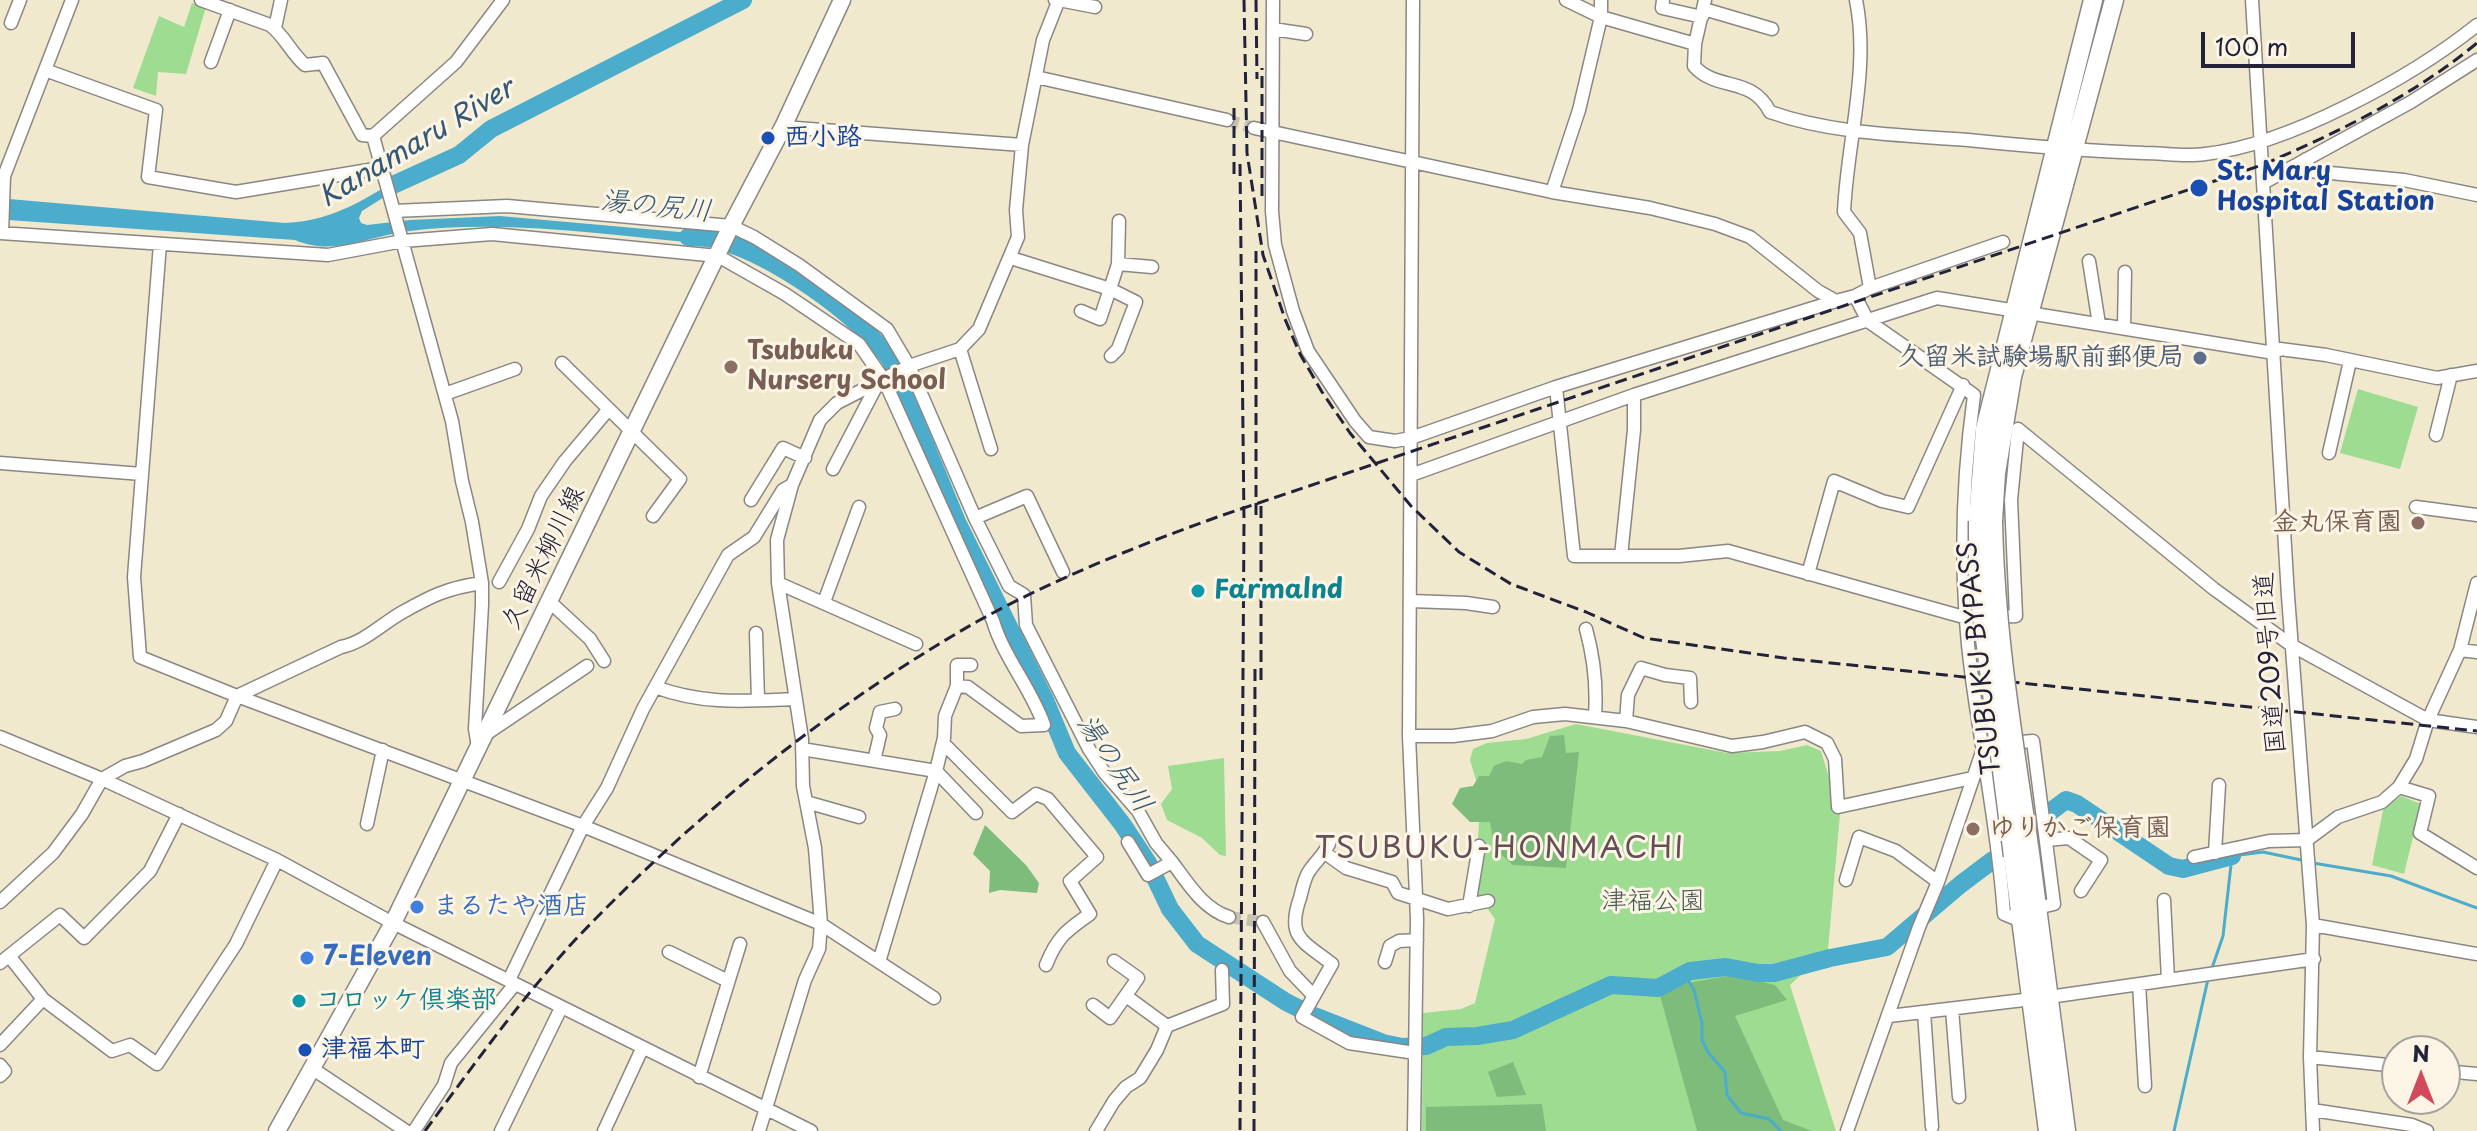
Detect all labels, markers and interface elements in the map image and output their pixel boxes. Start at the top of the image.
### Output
scale bar [2205,16,2359,66]
text: 100 m [2215,28,2288,64]
water label: Kanamaru River [313,73,521,215]
place label: 西小路 [784,122,862,154]
marker: 西小路 [759,129,777,147]
place label: St. Mary Hospital Station [2217,157,2435,218]
marker: St. Mary Hospital Station [2188,177,2210,199]
water label: 湯の尻川 [599,184,713,230]
place label: Tsubuku Nursery School [747,336,946,398]
place label: 久留米試験場駅前郵便局 [1898,342,2184,374]
marker: 久留米試験場駅前郵便局 [2191,349,2209,367]
marker: Tsubuku Nursery School [722,358,740,376]
street label: 久留米柳川線 [496,481,592,635]
place label: 金丸保育園 [2272,507,2402,539]
marker: 金丸保育園 [2409,514,2427,532]
street label: TSUBUKU BYPASS [1953,540,2009,776]
street label: 国道209号旧道 [2249,571,2293,755]
place label: Farmalnd [1214,575,1343,607]
marker: Farmalnd [1189,582,1207,600]
water label: 湯の尻川 [1069,708,1159,820]
place label: ゆりかご保育園 [1989,813,2171,845]
marker: ゆりかご保育園 [1964,820,1982,838]
district label: TSUBUKU-HONMACHI [1316,832,1684,868]
park label: 津福公園 [1601,886,1705,918]
place label: まるたや酒店 [433,891,589,923]
marker: まるたや酒店 [408,898,426,916]
place label: 7-Eleven [323,942,432,974]
marker: 7-Eleven [298,949,316,967]
place label: コロッケ倶楽部 [315,985,497,1017]
marker: コロッケ倶楽部 [290,992,308,1010]
place label: 津福本町 [321,1034,425,1066]
north arrow [2381,1035,2461,1115]
text: N [2412,1036,2430,1069]
marker: 津福本町 [296,1041,314,1059]

